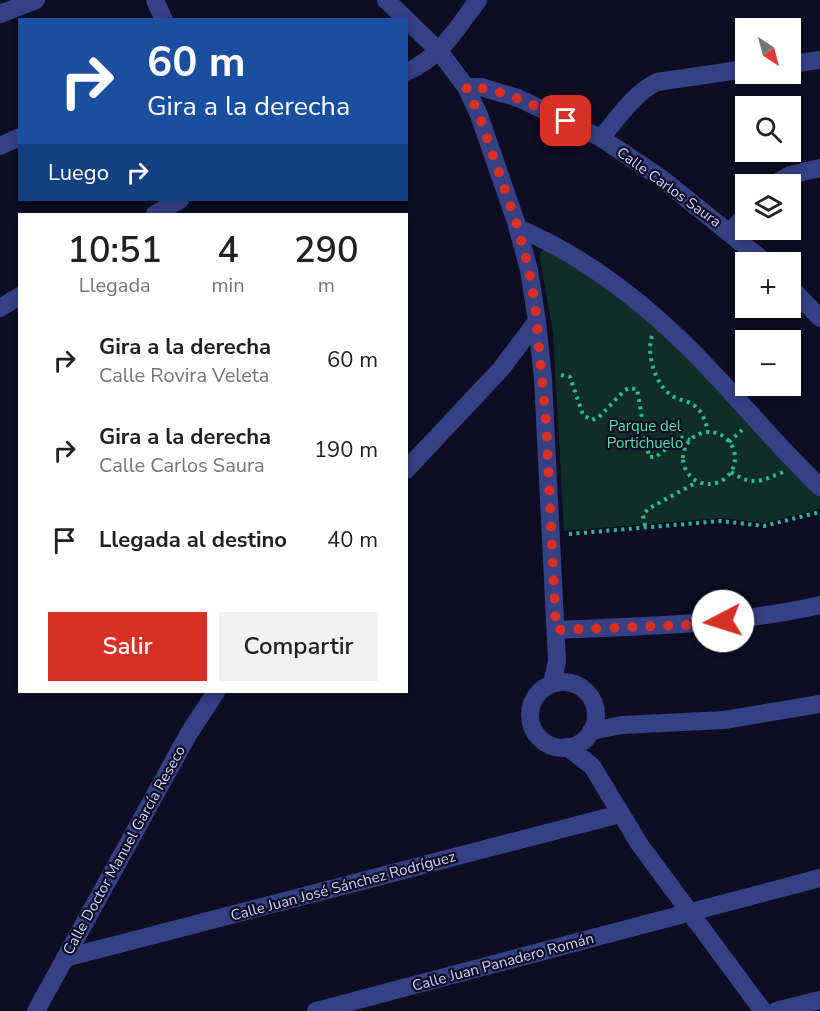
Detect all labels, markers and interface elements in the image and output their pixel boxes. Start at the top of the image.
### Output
north arrow [735,18,801,84]
map controls [735,18,801,396]
text: 60 m [147,34,246,91]
icon: right [48,42,126,120]
text: Gira a la derecha [147,88,350,125]
pin [540,95,591,146]
button: search [735,96,801,162]
icon: arrive [549,104,582,137]
street label: Calle Carlos Saura [613,142,725,232]
icon: right [121,156,154,189]
text: Luego [48,158,109,188]
button: layers [735,174,801,240]
text: 10:51 [67,226,162,275]
text: 4 [217,226,239,275]
text: 290 [294,226,359,275]
button: + [735,252,801,318]
text: Llegada [79,272,151,299]
text: min [212,272,245,299]
text: m [318,272,335,299]
button: − [735,330,801,396]
text: Gira a la derecha [99,332,271,362]
icon: right [48,344,81,377]
text: 60 m [327,345,378,375]
text: Calle Rovira Veleta [99,362,269,389]
park label: Parque del Portichuelo [607,416,683,453]
text: Gira a la derecha [99,422,271,452]
icon: right [48,434,81,467]
text: 190 m [314,435,378,465]
text: Calle Carlos Saura [99,452,265,479]
icon: arrive [48,524,81,557]
text: Llegada al destino [99,525,287,555]
text: 40 m [327,525,378,555]
position arrow [691,589,755,653]
button: Salir [48,612,207,681]
button: Compartir [219,612,378,681]
street label: Calle Doctor Manuel García Reseco [58,742,190,958]
street label: Calle Juan José Sánchez Rodríguez [228,846,458,926]
street label: Calle Juan Panadero Román [410,928,596,996]

